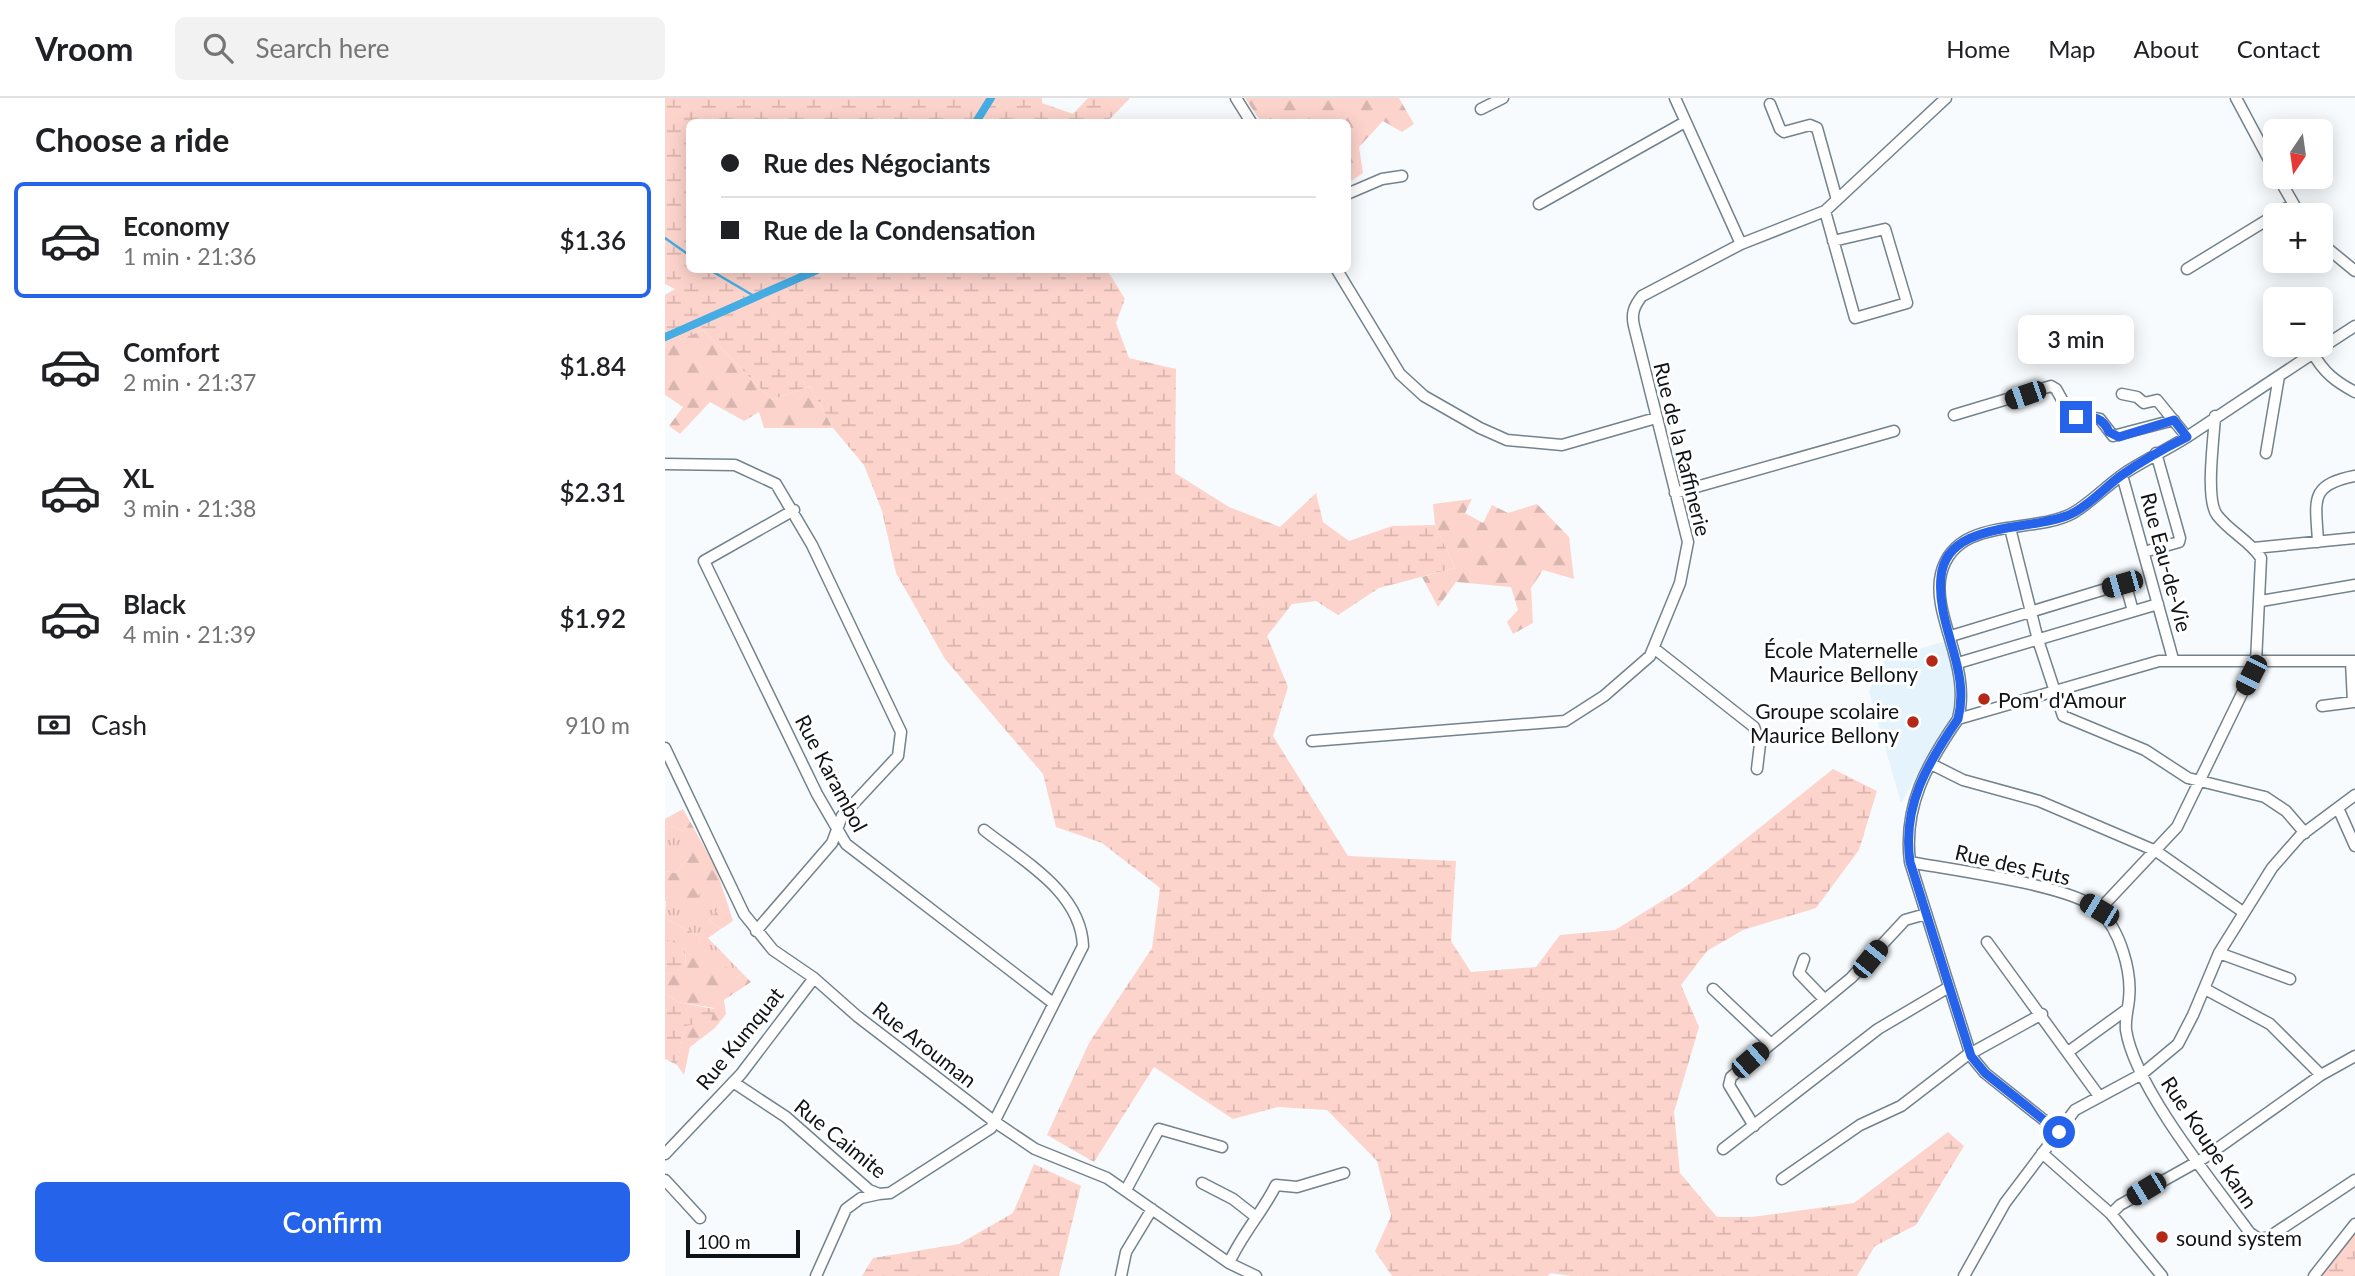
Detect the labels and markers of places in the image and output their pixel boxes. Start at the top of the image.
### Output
place label: École Maternelle Maurice Bellony [1764,637,1918,686]
marker: École Maternelle Maurice Bellony [1924,653,1940,669]
place label: Pom' d'Amour [1998,687,2127,712]
marker: Pom' d'Amour [1976,691,1992,707]
place label: Groupe scolaire Maurice Bellony [1750,698,1899,747]
marker: Groupe scolaire Maurice Bellony [1905,714,1921,730]
place label: sound system [2176,1225,2302,1250]
marker: sound system [2154,1229,2170,1245]

